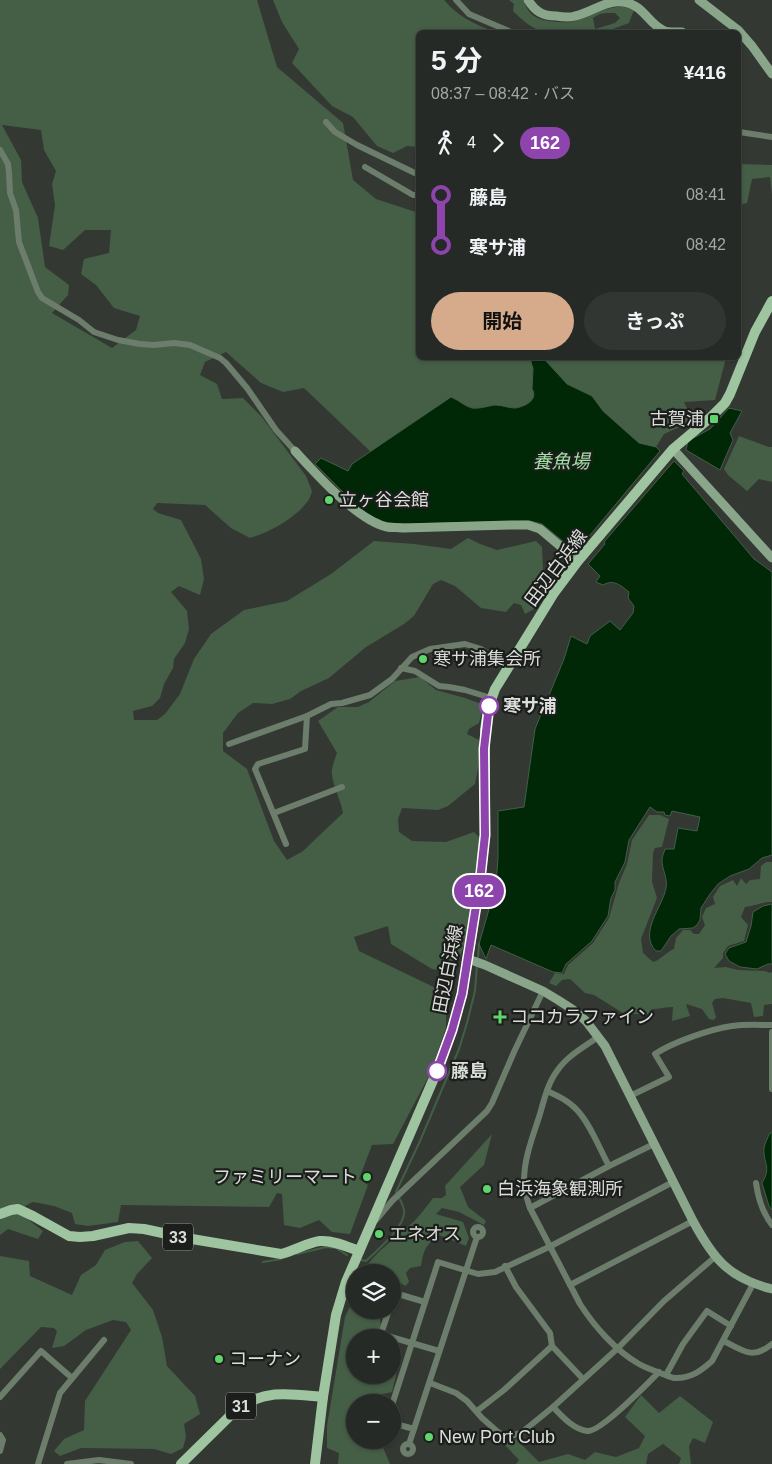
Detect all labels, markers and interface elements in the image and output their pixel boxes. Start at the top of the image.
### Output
text: 5 分 [431,45,482,76]
text: ¥416 [684,62,726,83]
text: 08:37 – 08:42 · バス [431,85,575,102]
icon: walk [431,129,459,157]
icon: forward [484,129,512,157]
text: 162 [530,133,560,153]
text: 4 [467,134,476,151]
text: 08:41 [686,186,726,203]
text: 藤島 [469,187,507,208]
text: 08:42 [686,236,726,253]
text: 寒サ浦 [469,237,526,258]
button: 開始 [431,292,574,350]
button: きっぷ [584,292,726,350]
place label: 古賀浦 [650,409,704,429]
marker: 古賀浦 [708,413,720,425]
water label: 養魚場 [532,451,591,472]
place label: 立ヶ谷会館 [339,490,429,510]
marker: 立ヶ谷会館 [323,494,335,506]
street label: 田辺白浜線 [521,526,591,610]
place label: 寒サ浦集会所 [433,649,541,669]
marker: 寒サ浦集会所 [417,653,429,665]
marker: 寒サ浦 [479,696,499,716]
place label: 寒サ浦 [503,696,557,716]
line badge: 162 [450,875,508,907]
text: 162 [464,881,494,901]
street label: 田辺白浜線 [430,923,466,1015]
place label: ココカラファイン [510,1007,654,1027]
marker: ココカラファイン [494,1011,506,1023]
marker: 藤島 [427,1061,447,1081]
place label: 藤島 [451,1061,487,1081]
place label: ファミリーマート [213,1167,357,1187]
marker: ファミリーマート [361,1171,373,1183]
place label: 白浜海象観測所 [497,1179,623,1199]
marker: 白浜海象観測所 [481,1183,493,1195]
road number: 33 [163,1224,193,1250]
place label: エネオス [389,1224,461,1244]
marker: エネオス [373,1228,385,1240]
map controls [346,1264,401,1449]
button: layers [346,1264,401,1319]
button: + [346,1329,401,1384]
place label: コーナン [229,1349,301,1369]
marker: コーナン [213,1353,225,1365]
road number: 31 [226,1392,256,1420]
button: − [346,1394,401,1449]
place label: New Port Club [439,1427,555,1447]
marker: New Port Club [423,1431,435,1443]

